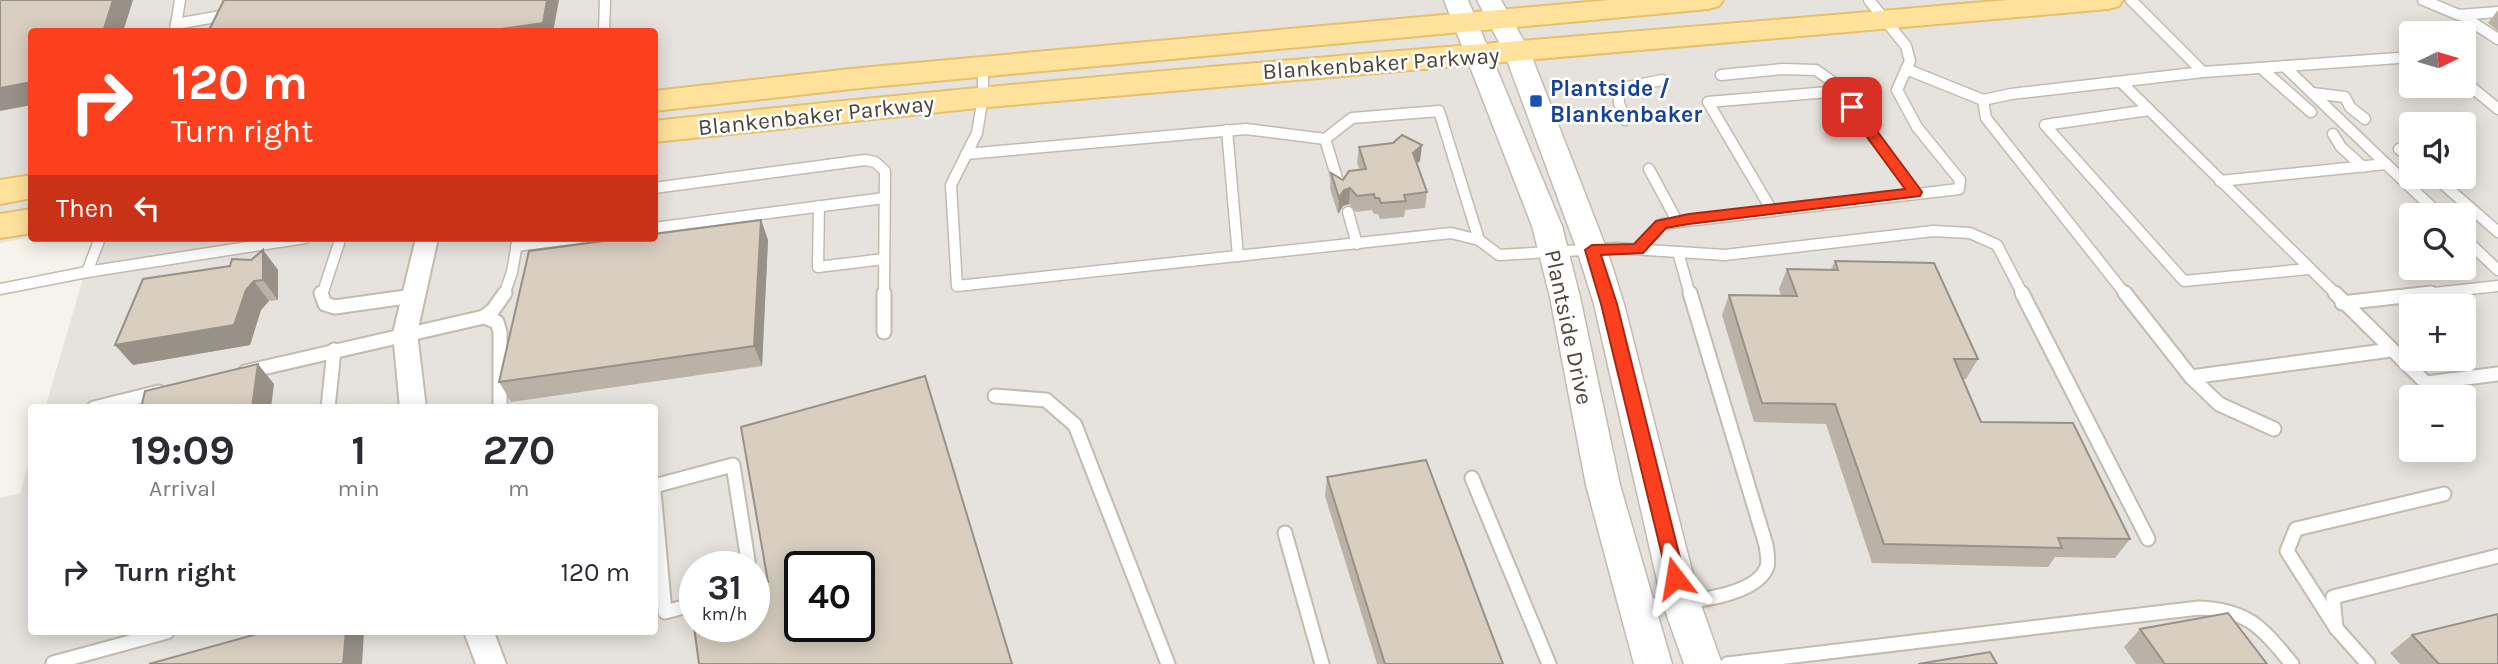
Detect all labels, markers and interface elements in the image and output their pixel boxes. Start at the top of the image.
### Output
north arrow [2399,21,2476,98]
map controls [2399,21,2476,462]
street label: Blankenbaker Parkway [1262,42,1501,85]
text: 120 m [171,54,308,111]
icon: right [56,56,147,147]
place label: Plantside / Blankenbaker [1550,75,1702,128]
pin [1822,77,1882,137]
icon: arrive [1833,88,1871,126]
street label: Blankenbaker Parkway [697,90,936,141]
marker: Plantside / Blankenbaker [1528,93,1544,109]
button: sound [2399,112,2476,189]
text: Turn right [171,113,313,150]
icon: left [128,189,166,227]
text: Then [56,193,114,224]
button: search [2399,203,2476,280]
street label: Plantside Drive [1539,247,1598,407]
button: + [2399,294,2476,371]
button: − [2399,385,2476,462]
text: 19:09 [131,425,235,475]
text: 1 [351,425,366,475]
text: 270 [482,425,555,475]
text: Arrival [149,475,216,502]
text: min [337,475,380,502]
text: m [508,475,530,502]
position arrow [1638,541,1712,615]
speed limit sign: 40 [784,551,875,642]
icon: right [56,553,94,591]
text: Turn right [115,557,236,588]
text: 120 m [560,557,630,588]
text: 31 [707,567,742,608]
text: km/h [702,603,747,625]

